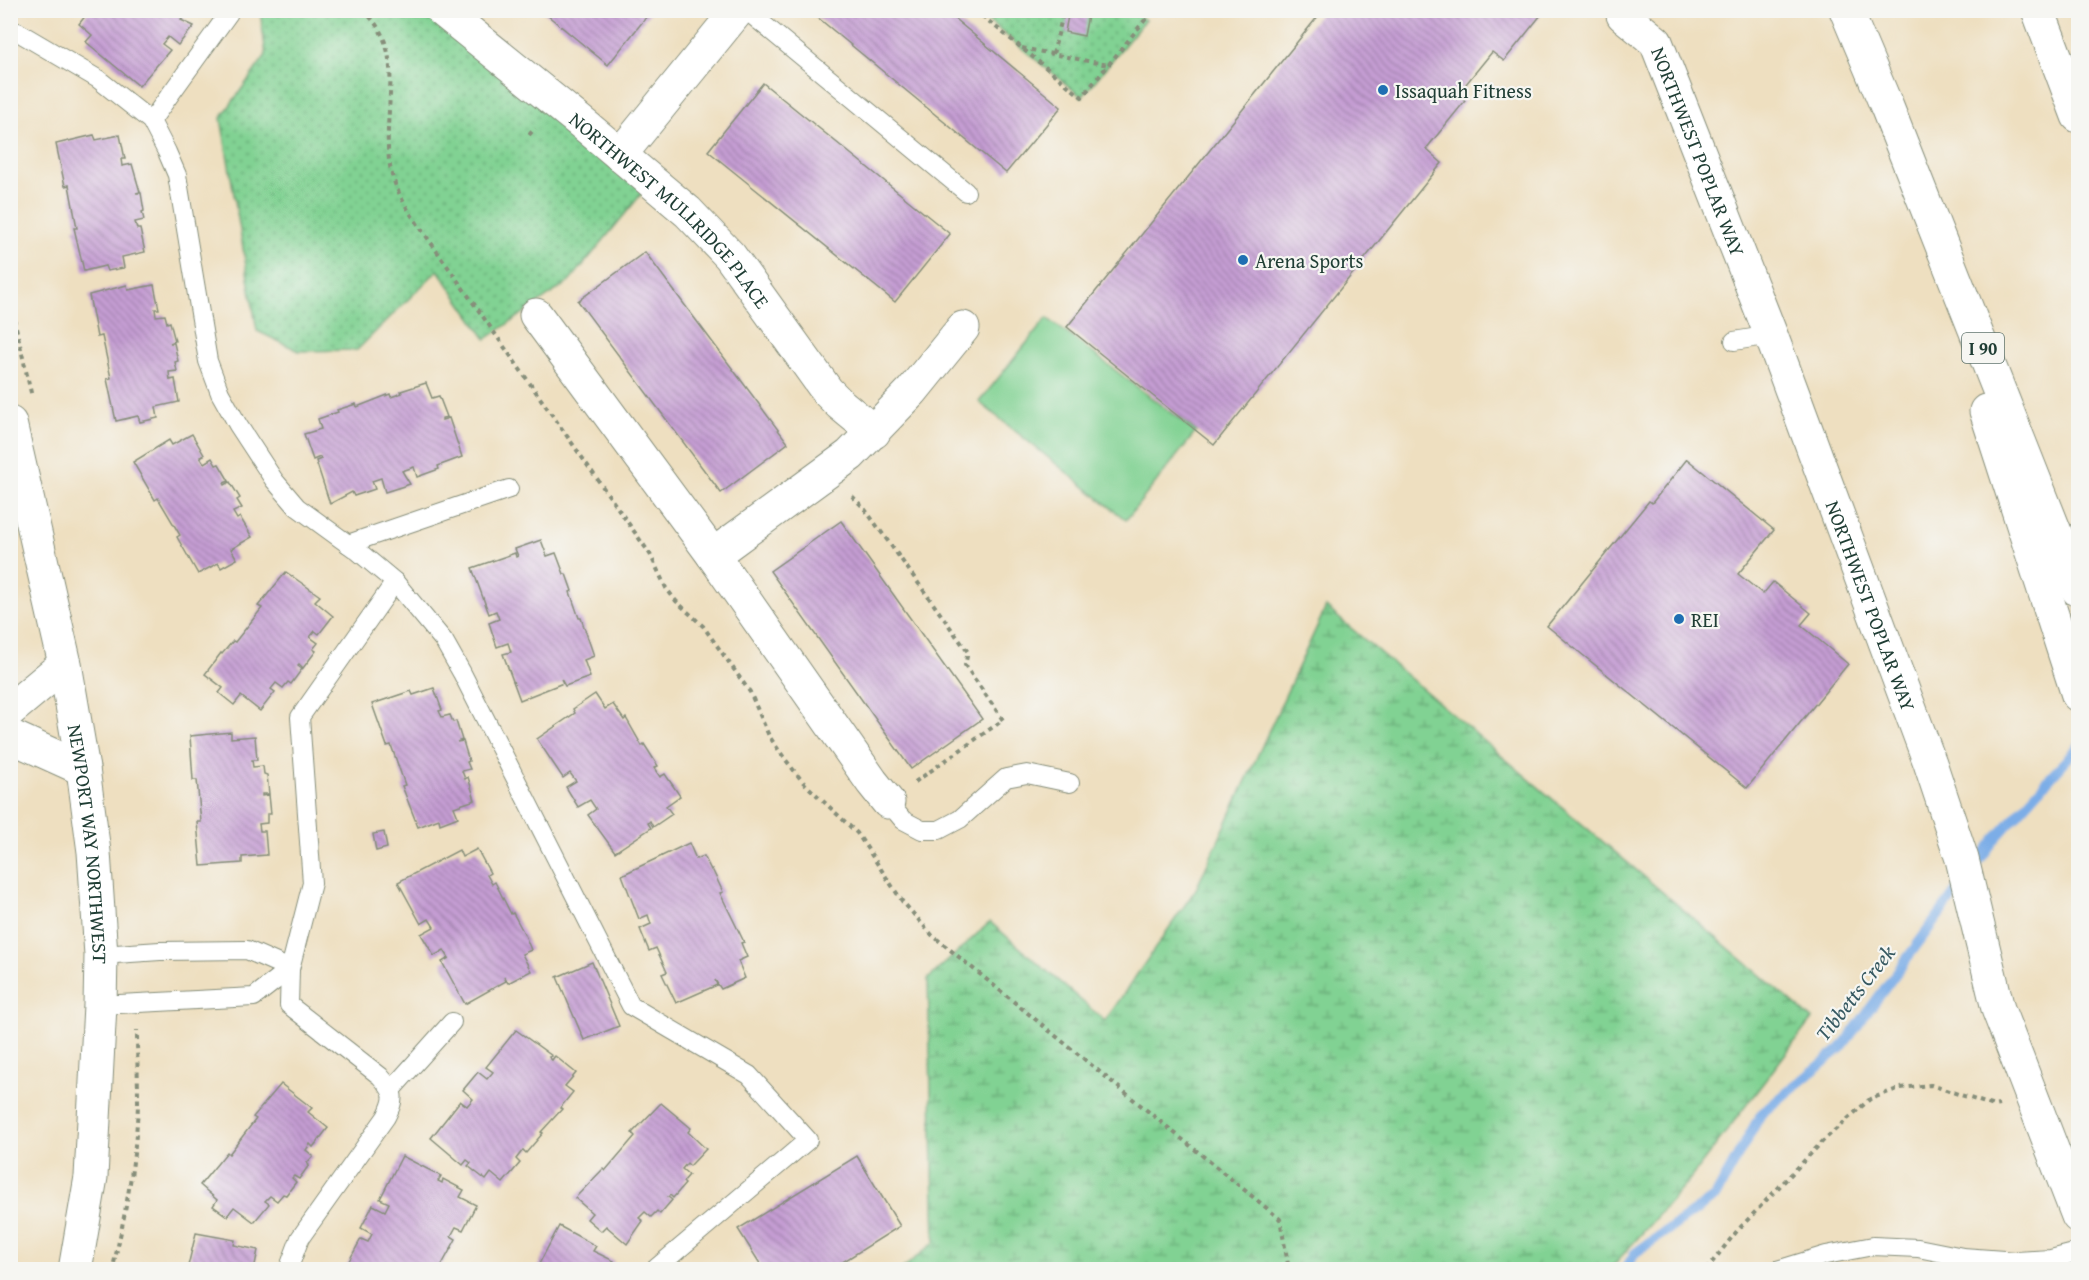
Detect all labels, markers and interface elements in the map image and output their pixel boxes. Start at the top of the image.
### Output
street label: NORTHWEST POPLAR WAY [1645,42,1753,260]
place label: Issaquah Fitness [1395,76,1532,105]
marker: Issaquah Fitness [1376,83,1390,97]
street label: NORTHWEST MULLRIDGE PLACE [564,104,777,314]
place label: Arena Sports [1255,246,1364,275]
marker: Arena Sports [1236,253,1250,267]
road number: I 90 [1962,333,2004,363]
street label: NORTHWEST POPLAR WAY [1819,496,1924,715]
place label: REI [1691,605,1719,634]
marker: REI [1672,612,1686,626]
street label: NEWPORT WAY NORTHWEST [61,722,116,964]
water label: Tibbetts Creek [1808,938,1903,1048]

